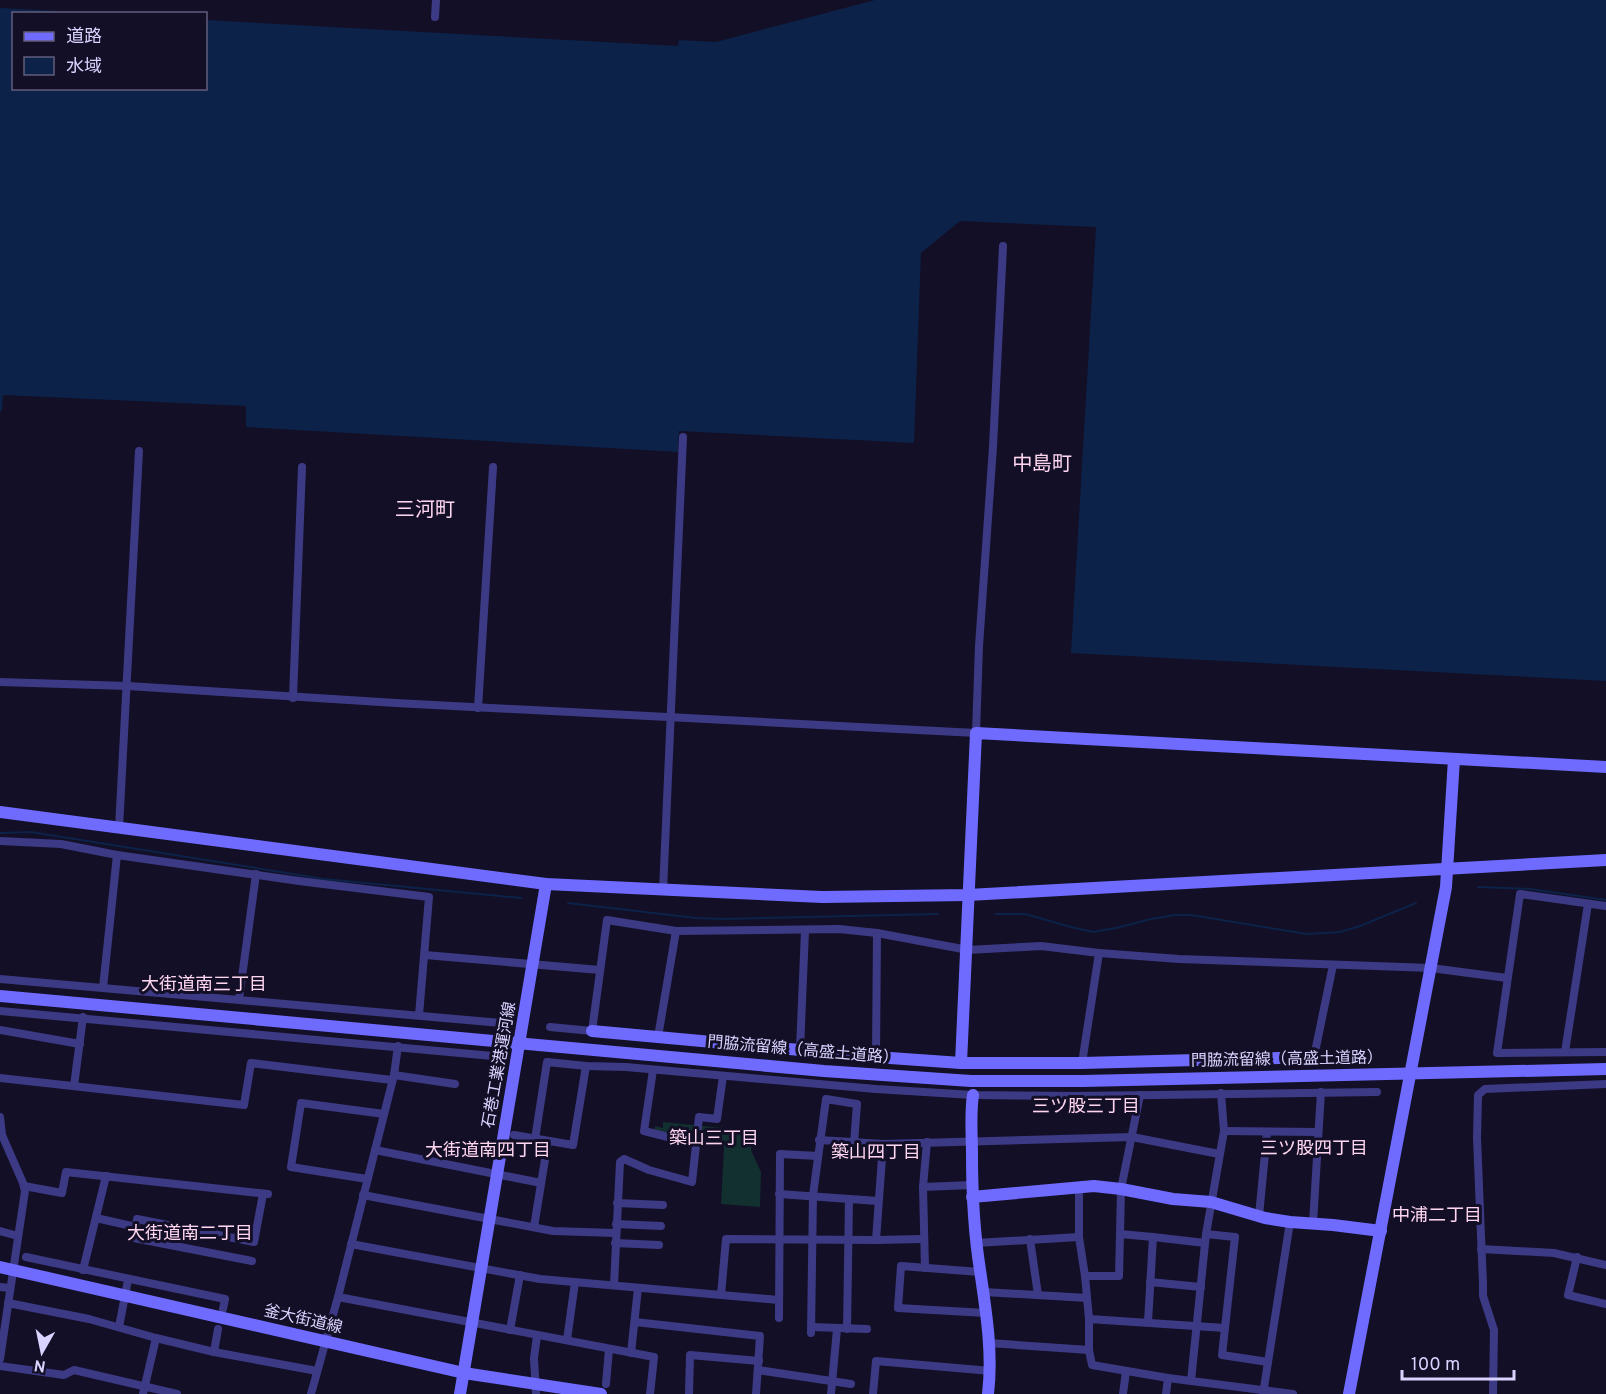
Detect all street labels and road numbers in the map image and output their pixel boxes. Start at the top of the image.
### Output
street label: 石巻工業港運河線 [479,1000,521,1130]
street label: 門脇流留線（高盛土道路） [706,1033,900,1069]
street label: 門脇流留線（高盛土道路） [1191,1048,1383,1072]
street label: 釜大街道線 [262,1301,344,1339]

